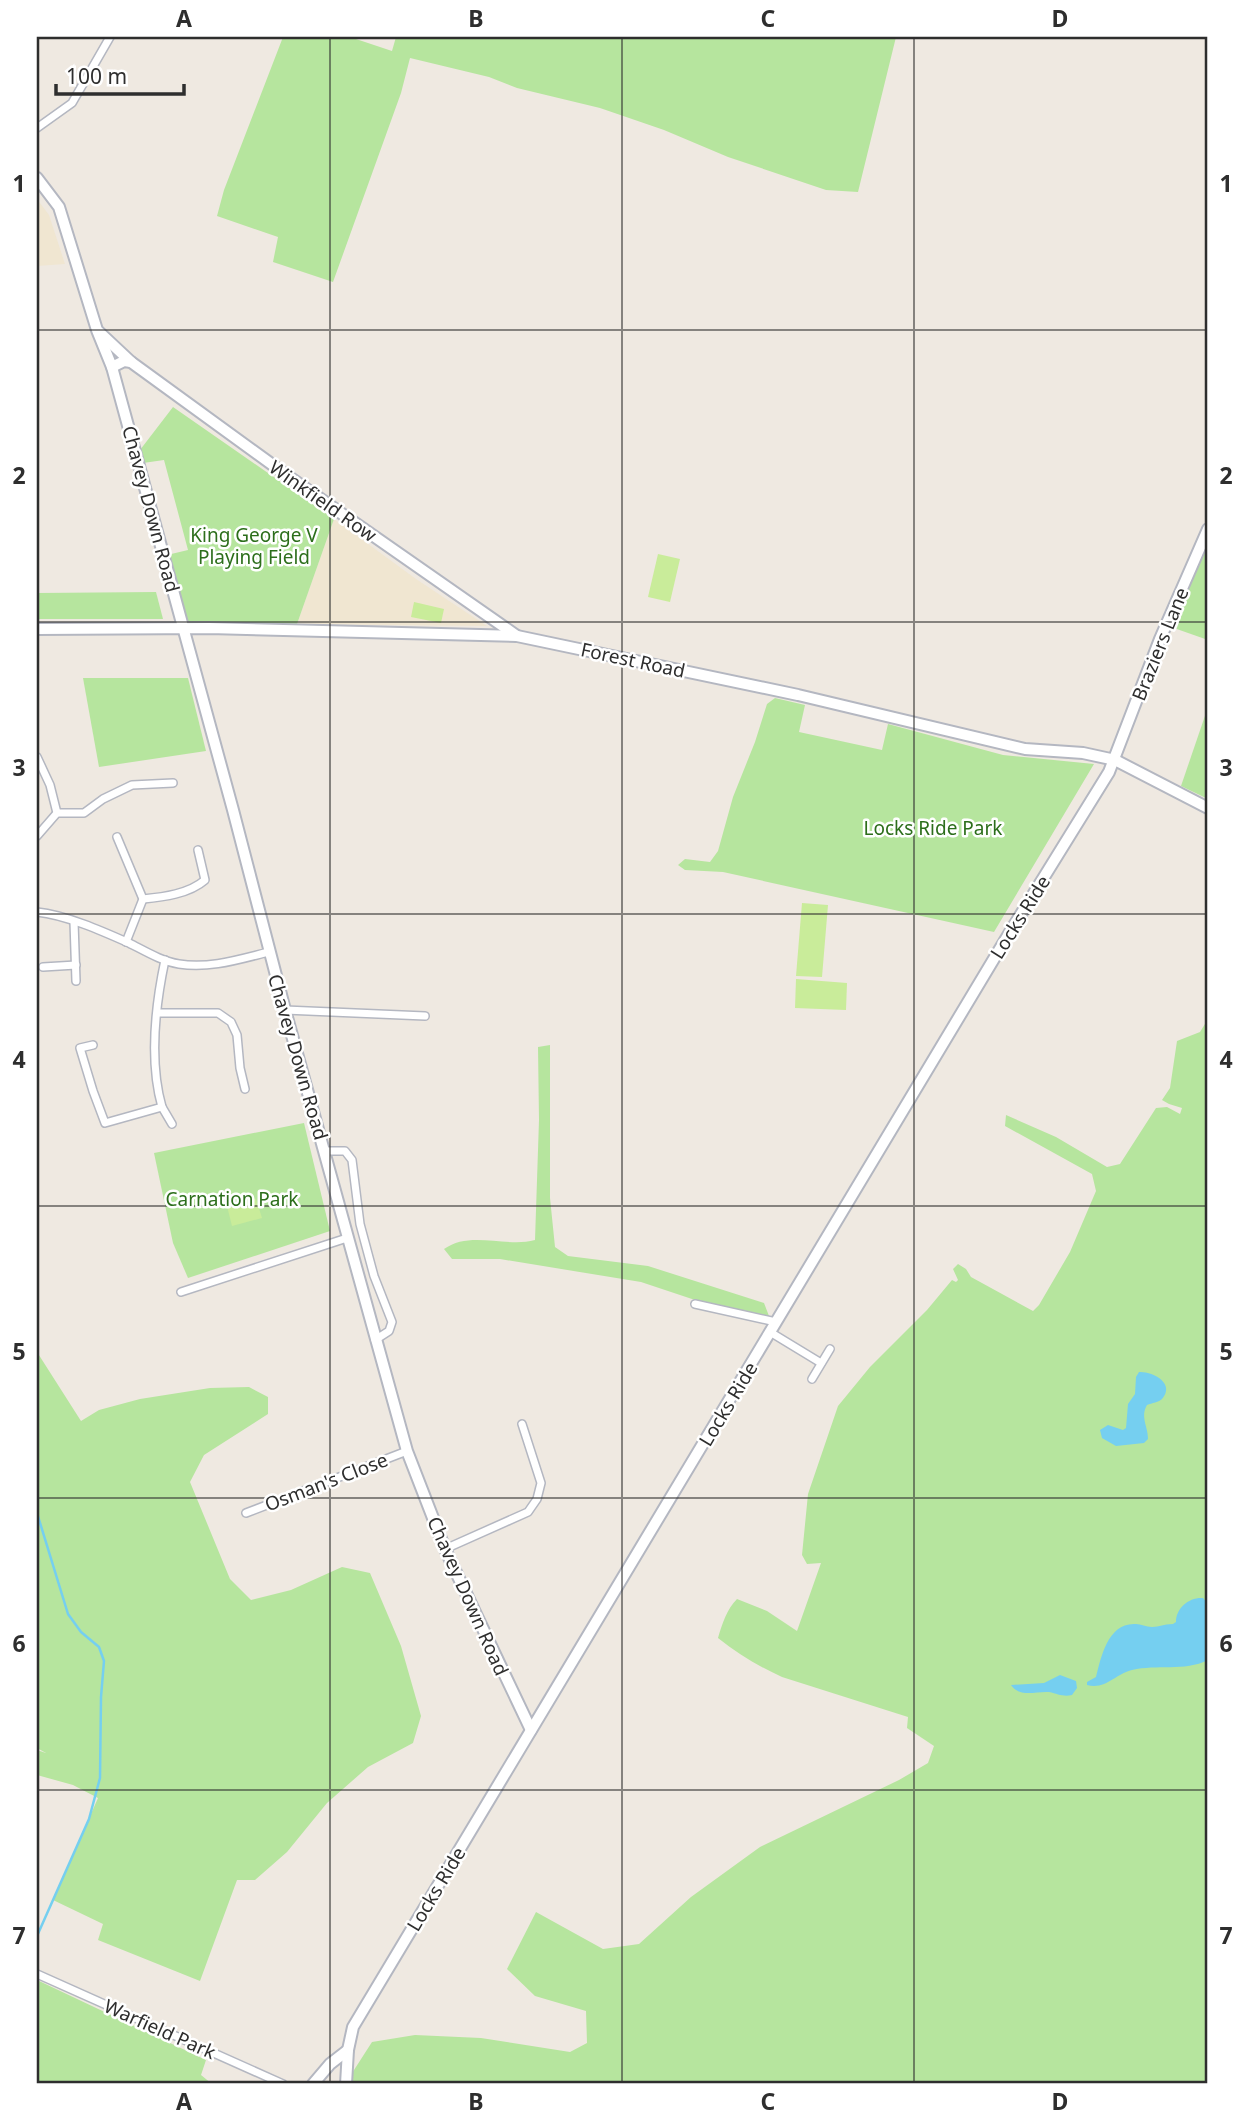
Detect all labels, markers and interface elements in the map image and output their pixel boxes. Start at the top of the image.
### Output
text: A [176,2,192,34]
text: B [468,2,484,34]
text: C [761,2,776,34]
text: D [1052,2,1068,34]
scale bar [56,52,184,96]
text: 100 m [66,62,127,90]
text: 1 [12,167,26,199]
text: 1 [1219,167,1233,199]
street label: Chavey Down Road [116,423,186,595]
street label: Winkfield Row [264,454,382,548]
text: 2 [12,459,26,491]
text: 2 [1219,459,1233,491]
park label: King George V Playing Field [190,522,318,570]
street label: Braziers Lane [1125,583,1195,705]
street label: Forest Road [578,636,688,684]
text: 3 [12,751,26,783]
text: 3 [1219,751,1233,783]
park label: Locks Ride Park [864,815,1002,841]
street label: Locks Ride [984,870,1056,964]
street label: Chavey Down Road [262,971,334,1143]
text: 4 [12,1043,26,1075]
text: 4 [1219,1043,1233,1075]
park label: Carnation Park [165,1186,299,1212]
text: 5 [12,1335,26,1367]
text: 5 [1219,1335,1233,1367]
street label: Locks Ride [693,1357,763,1451]
street label: Osman's Close [261,1447,391,1517]
street label: Chavey Down Road [421,1512,515,1680]
text: 6 [12,1627,26,1659]
text: 6 [1219,1627,1233,1659]
street label: Locks Ride [401,1842,471,1936]
text: 7 [12,1919,26,1951]
text: 7 [1219,1919,1233,1951]
street label: Warfield Park [100,1993,220,2065]
text: A [176,2085,192,2117]
text: B [468,2085,484,2117]
text: C [761,2085,776,2117]
text: D [1052,2085,1068,2117]

